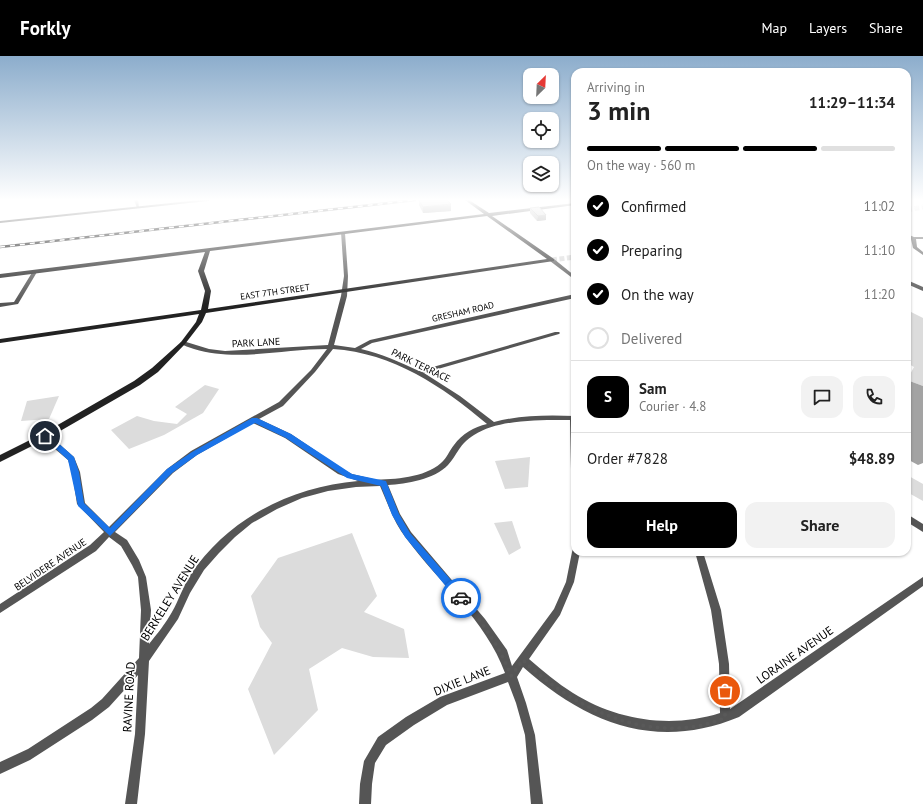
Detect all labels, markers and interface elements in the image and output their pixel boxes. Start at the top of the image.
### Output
text: Forkly [20,16,71,40]
text: Map [761,19,787,37]
text: Layers [809,19,847,37]
text: Share [869,19,903,37]
north arrow [523,68,559,104]
map controls [523,68,559,192]
text: Arriving in [587,79,645,96]
text: 11:29–11:34 [809,93,895,112]
text: 3 min [587,94,650,127]
button: locate [523,112,559,148]
button: layers [523,156,559,192]
text: On the way · 560 m [587,157,695,174]
icon: check [587,195,609,217]
text: Confirmed [621,197,686,216]
text: 11:02 [864,198,895,215]
icon: check [587,239,609,261]
text: Preparing [621,241,683,260]
text: 11:10 [864,242,895,259]
street label: EAST 7TH STREET [239,281,310,302]
icon: check [587,283,609,305]
text: On the way [621,285,694,304]
text: 11:20 [864,286,895,303]
street label: GRESHAM ROAD [431,299,495,324]
text: Delivered [621,329,682,348]
street label: PARK LANE [232,335,281,350]
street label: PARK TERRACE [389,346,452,385]
button: chat [801,376,843,418]
button: phone [853,376,895,418]
text: Sam [639,379,666,398]
text: S [604,387,612,406]
text: Courier · 4.8 [639,398,706,415]
pin [28,419,62,453]
icon: home [34,425,56,447]
text: Order #7828 [587,449,668,468]
text: $48.89 [849,449,895,468]
button: Help [587,502,737,548]
button: Share [745,502,895,548]
street label: BELVIDERE AVENUE [12,535,89,593]
street label: BERKELEY AVENUE [137,552,202,643]
courier [441,578,481,618]
icon: car [450,587,472,609]
street label: LORAINE AVENUE [753,623,836,687]
street label: RAVINE ROAD [119,661,138,733]
street label: DIXIE LANE [431,662,492,699]
pin [708,674,742,708]
icon: bag [714,680,736,702]

